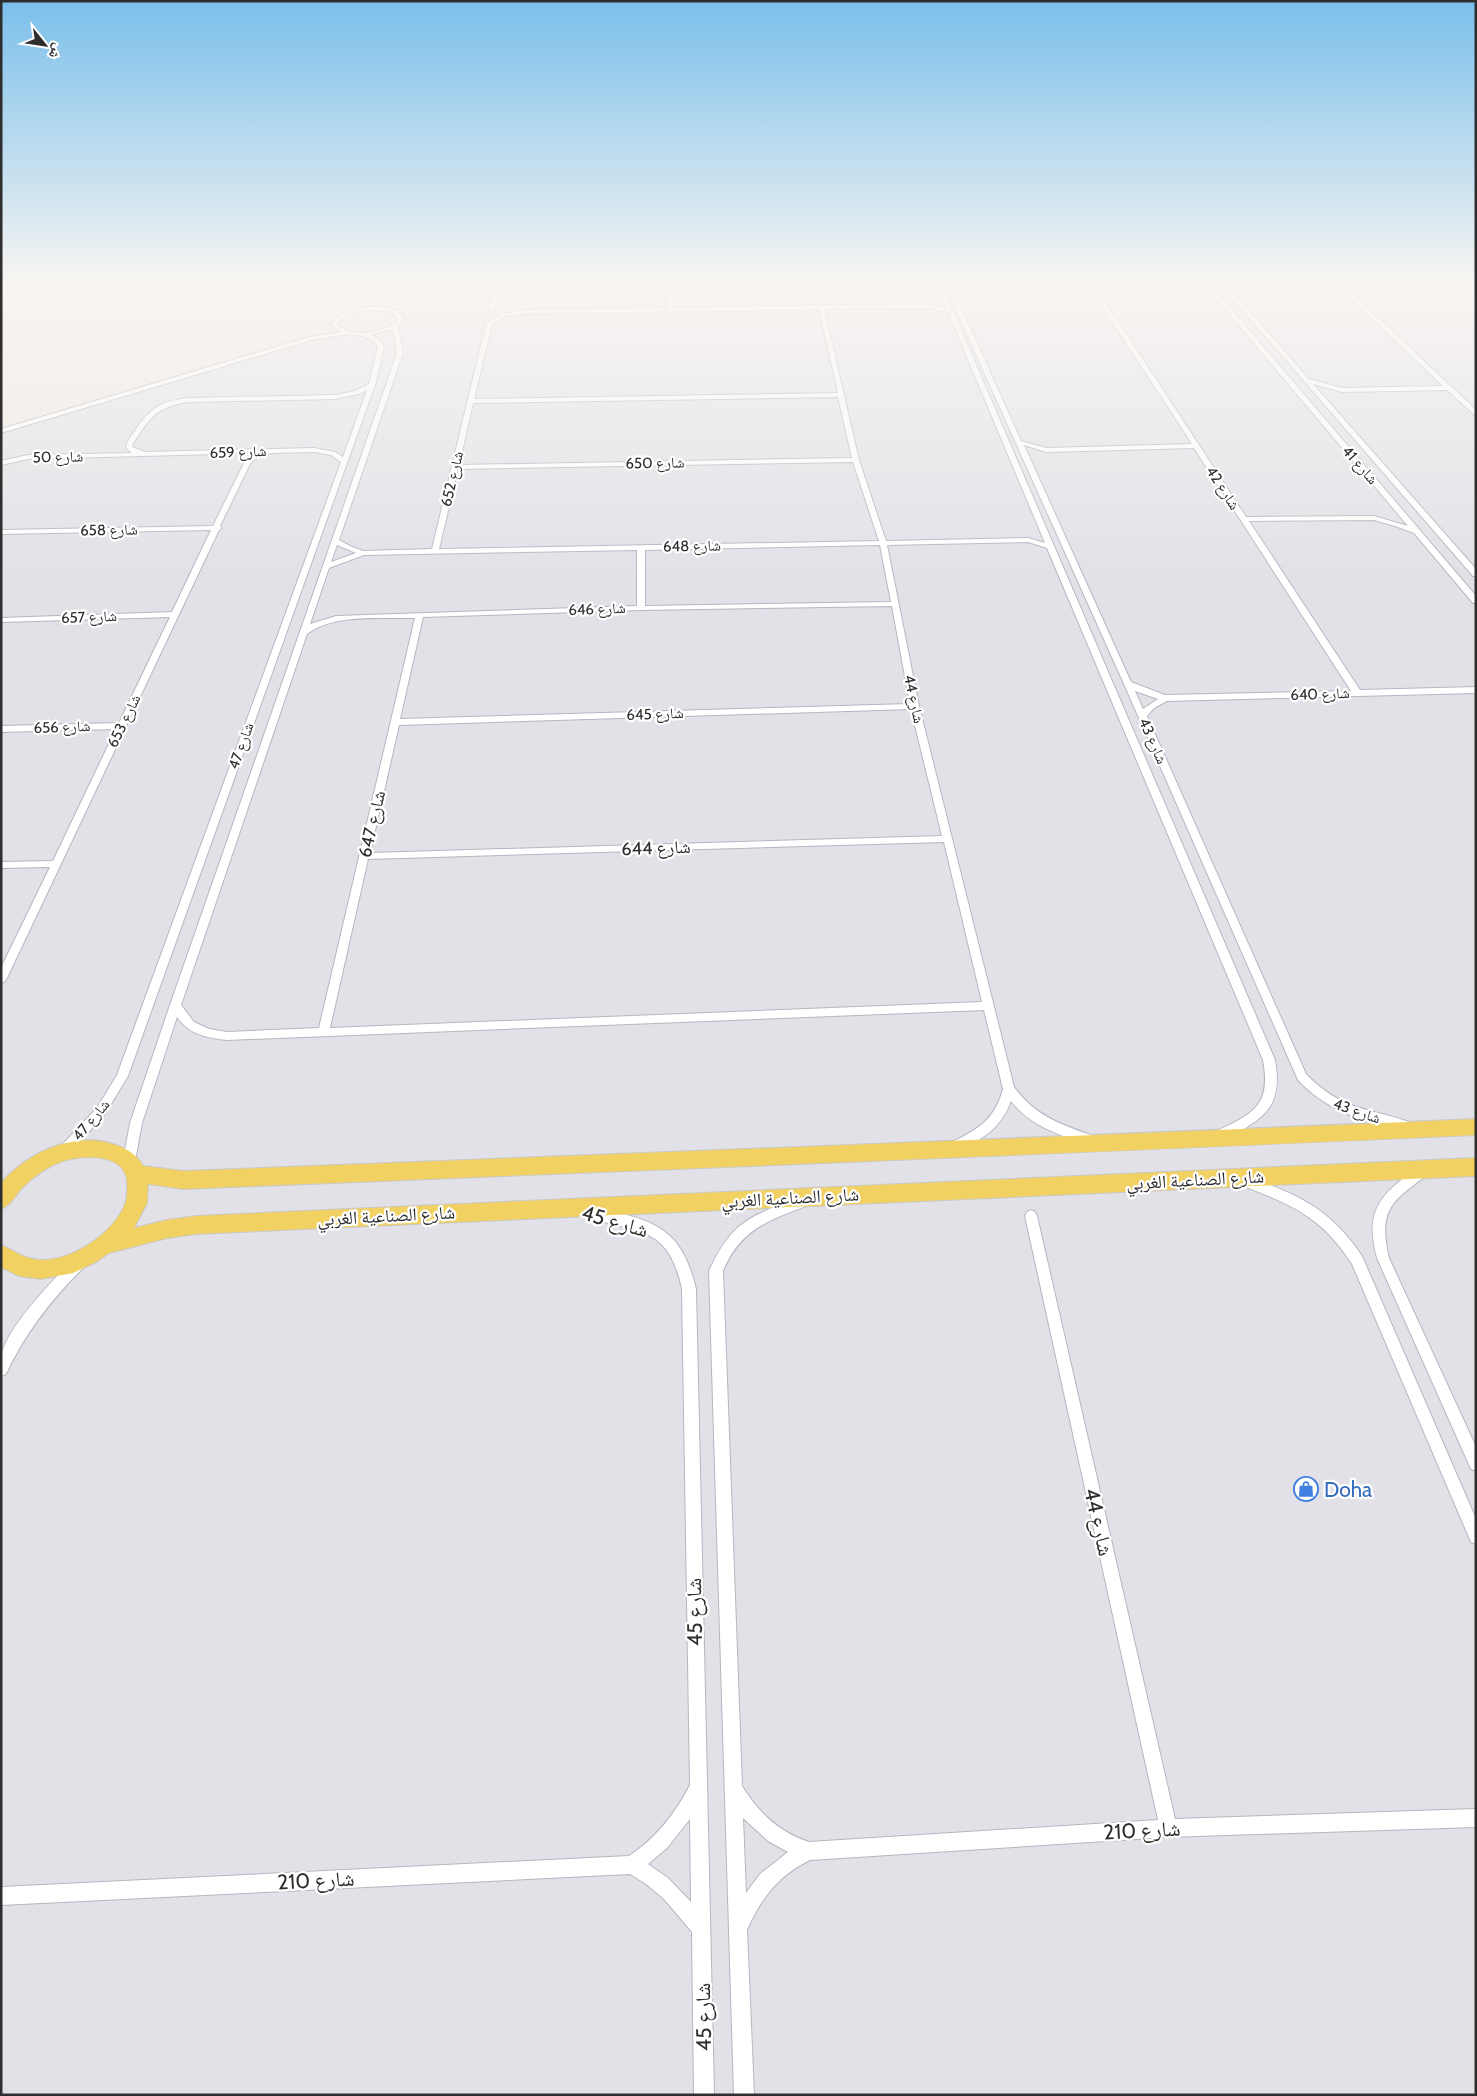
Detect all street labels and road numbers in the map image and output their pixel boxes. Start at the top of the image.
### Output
street label: شارع 659 [209,442,267,463]
street label: شارع 41 [1338,442,1382,489]
street label: شارع 50 [33,448,84,467]
street label: شارع 652 [437,449,468,509]
street label: شارع 650 [625,453,685,474]
street label: شارع 42 [1201,463,1244,514]
street label: شارع 658 [80,520,138,541]
street label: شارع 648 [663,536,721,557]
street label: شارع 646 [568,599,626,620]
street label: شارع 657 [61,607,118,628]
street label: شارع 44 [899,673,928,725]
street label: شارع 640 [1290,684,1350,705]
street label: شارع 653 [103,691,145,751]
street label: شارع 645 [626,704,684,725]
street label: شارع 43 [1134,715,1171,767]
street label: شارع 656 [33,717,91,738]
street label: شارع 47 [224,720,259,772]
street label: شارع 647 [354,788,390,860]
street label: شارع 644 [621,836,691,860]
street label: شارع 43 [1331,1095,1383,1128]
street label: شارع 47 [69,1096,114,1145]
street label: شارع الصناعية الغربي [1125,1165,1265,1198]
street label: شارع الصناعية الغربي [720,1183,860,1216]
street label: شارع 45 [579,1200,651,1243]
street label: شارع الصناعية الغربي [316,1201,456,1234]
street label: شارع 44 [1078,1486,1119,1559]
street label: شارع 45 [681,1578,708,1646]
street label: شارع 210 [1103,1815,1181,1846]
street label: شارع 210 [277,1865,355,1896]
street label: شارع 45 [690,1983,717,2051]

